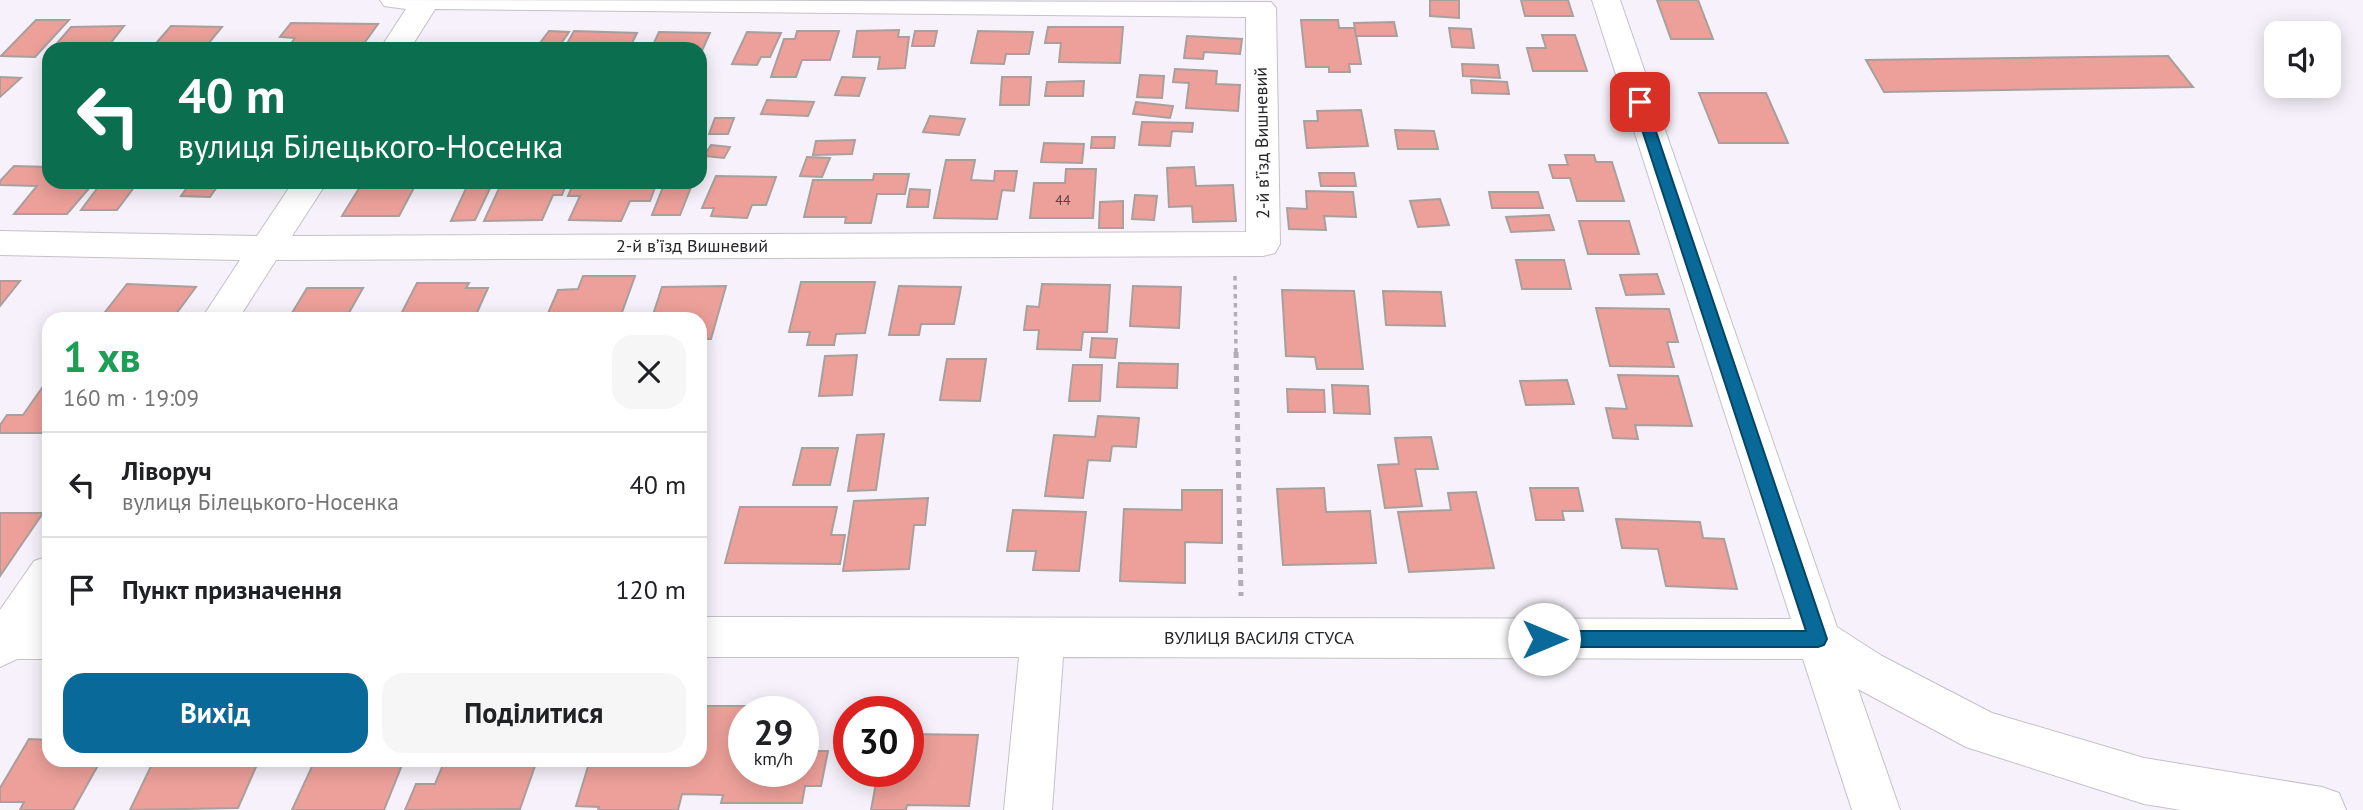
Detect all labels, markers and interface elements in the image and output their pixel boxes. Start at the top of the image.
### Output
map controls [2264,21,2341,98]
button: sound [2264,21,2341,98]
text: 40 m [178,63,285,127]
street label: 2-й вʼїзд Вишневий [1249,67,1274,219]
icon: left [63,70,154,161]
pin [1610,72,1670,132]
icon: arrive [1621,83,1659,121]
text: вулиця Білецького-Носенка [178,125,563,167]
house number: 44 [1055,191,1071,209]
street label: 2-й вʼїзд Вишневий [616,234,768,257]
text: 1 хв [63,329,141,384]
button: close [612,335,686,409]
text: 160 m · 19:09 [63,383,199,412]
text: Ліворуч [122,454,212,487]
icon: left [63,466,101,504]
text: 40 m [630,468,686,501]
text: вулиця Білецького-Носенка [122,487,399,516]
icon: arrive [63,571,101,609]
text: Пункт призначення [122,573,342,606]
text: 120 m [615,573,686,606]
position arrow [1507,602,1581,676]
street label: ВУЛИЦЯ ВАСИЛЯ СТУСА [1164,626,1355,649]
button: Вихід [63,673,368,753]
button: Поділитися [382,673,686,753]
speed limit sign: 30 [833,696,924,787]
text: 29 [754,709,793,755]
text: km/h [754,747,793,770]

